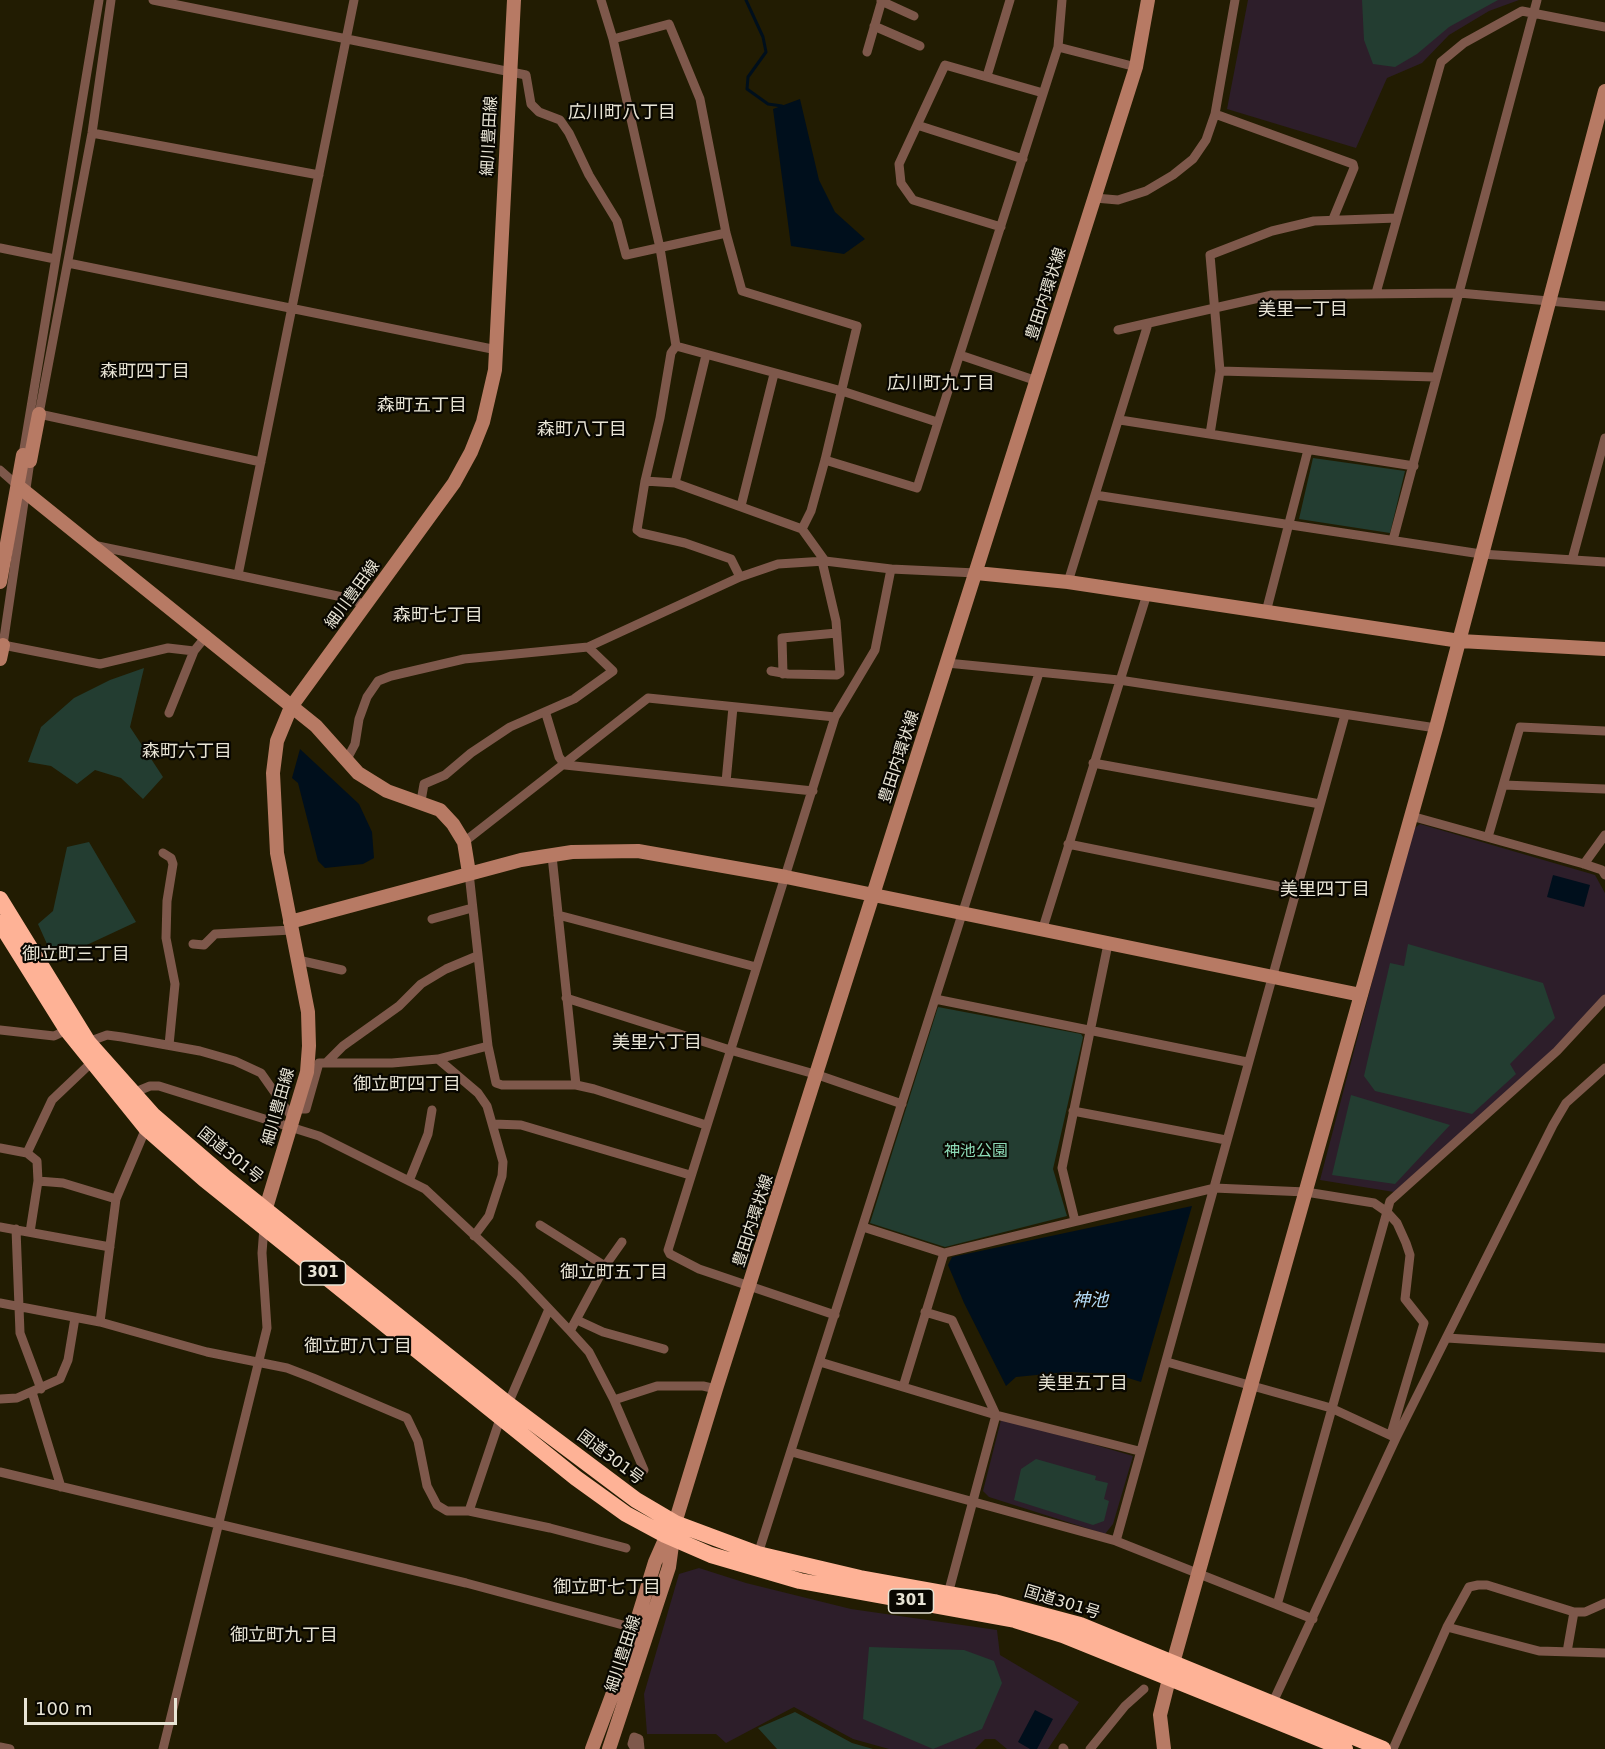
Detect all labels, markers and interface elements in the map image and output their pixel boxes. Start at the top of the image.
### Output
street label: 細川豊田線 [478,96,502,176]
district label: 広川町八丁目 [568,102,676,124]
street label: 豊田内環状線 [1023,245,1071,343]
district label: 美里一丁目 [1258,299,1348,321]
district label: 森町四丁目 [100,361,190,383]
district label: 広川町九丁目 [887,373,995,395]
district label: 森町五丁目 [377,395,467,417]
district label: 森町八丁目 [537,419,627,441]
street label: 細川豊田線 [322,557,384,633]
district label: 森町七丁目 [393,605,483,627]
street label: 豊田内環状線 [876,708,924,806]
district label: 森町六丁目 [142,741,232,763]
district label: 美里四丁目 [1280,879,1370,901]
district label: 御立町三丁目 [22,944,130,966]
district label: 美里六丁目 [612,1032,702,1054]
street label: 細川豊田線 [259,1066,299,1148]
district label: 御立町四丁目 [353,1074,461,1096]
street label: 国道301号 [193,1124,267,1188]
park label: 神池公園 [944,1142,1008,1162]
street label: 豊田内環状線 [730,1172,778,1270]
road number: 301 [300,1261,346,1285]
district label: 御立町五丁目 [560,1262,668,1284]
water label: 神池 [1072,1290,1108,1312]
district label: 御立町八丁目 [304,1336,412,1358]
district label: 美里五丁目 [1038,1373,1128,1395]
street label: 国道301号 [573,1427,647,1489]
district label: 御立町七丁目 [553,1577,661,1599]
street label: 国道301号 [1022,1582,1102,1624]
road number: 301 [888,1589,934,1613]
street label: 細川豊田線 [603,1613,645,1695]
district label: 御立町九丁目 [230,1625,338,1647]
scale bar [27,1686,180,1724]
text: 100 m [35,1698,93,1719]

